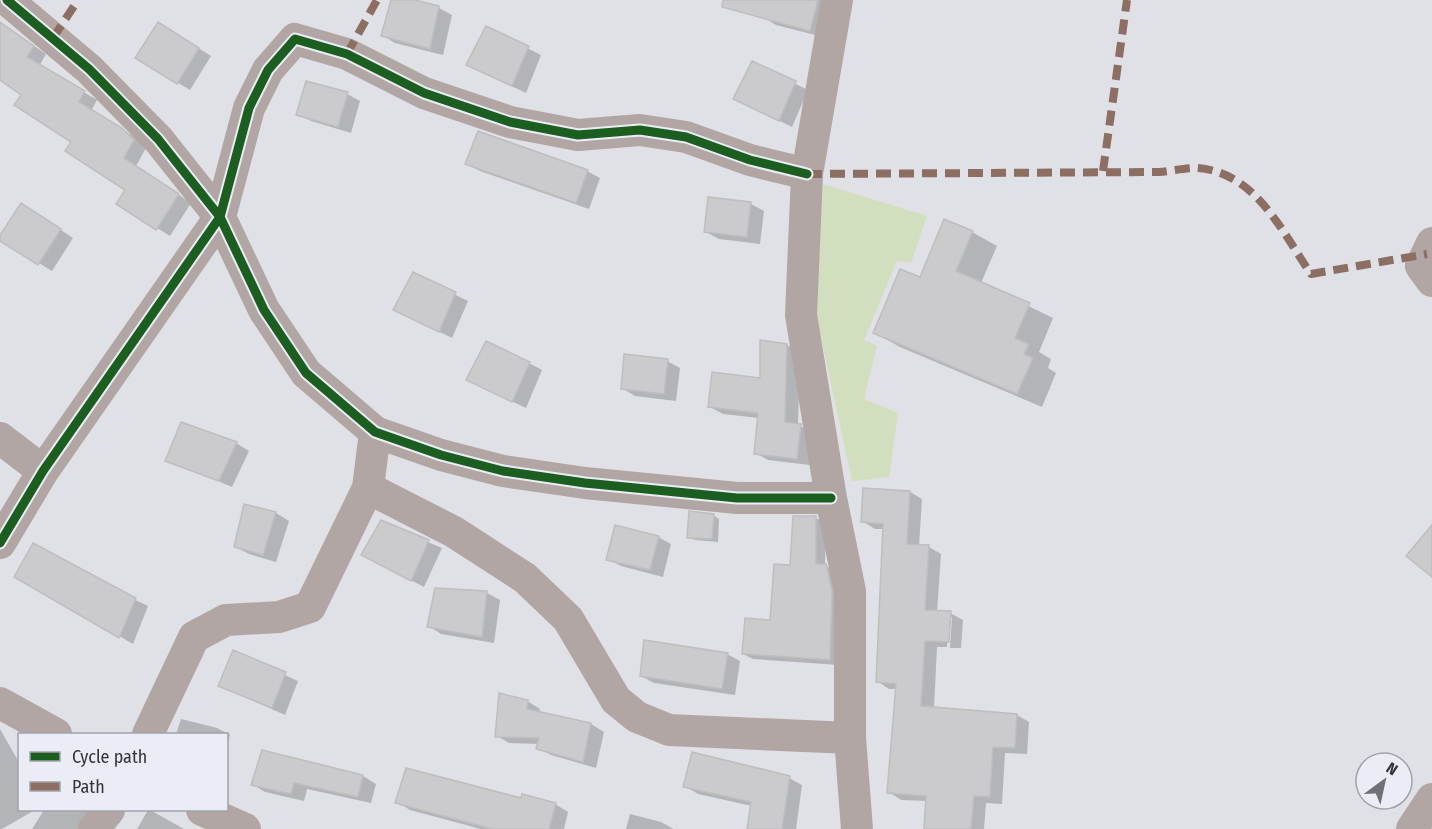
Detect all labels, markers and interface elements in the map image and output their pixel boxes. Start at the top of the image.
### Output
legend [18,733,228,811]
text: Cycle path [72,746,147,768]
north arrow [1354,751,1414,811]
text: N [1383,758,1401,779]
text: Path [72,776,105,798]

